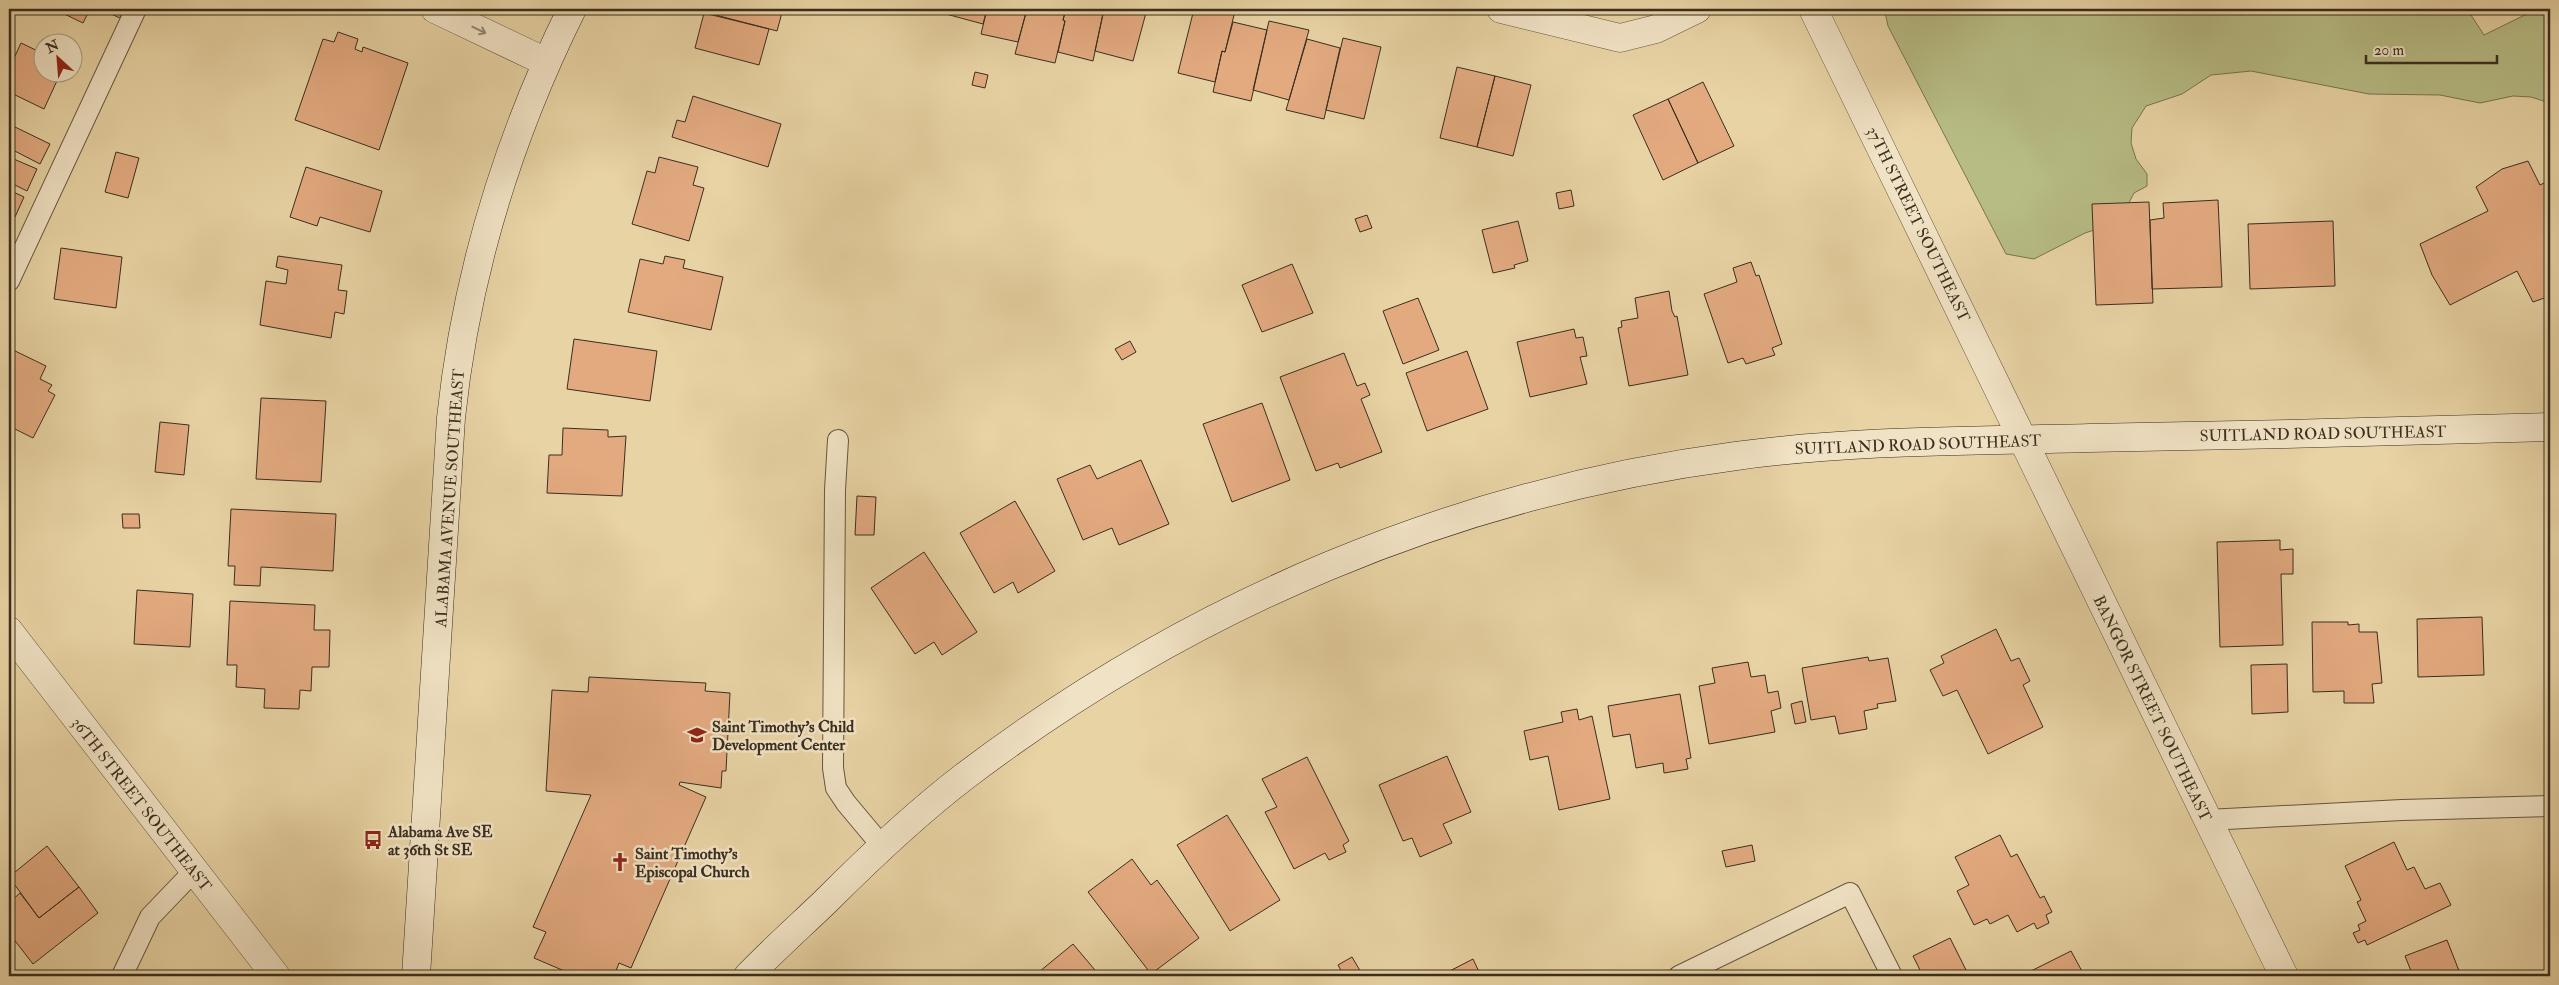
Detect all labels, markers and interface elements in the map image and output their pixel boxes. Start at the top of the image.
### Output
one-way arrow [471,26,486,35]
north arrow [32,32,82,82]
scale bar [2366,32,2498,64]
text: N [42,36,62,58]
text: 20 m [2374,41,2404,60]
street label: 37TH STREET SOUTHEAST [1862,123,1974,326]
street label: ALABAMA AVENUE SOUTHEAST [431,368,469,629]
street label: SUITLAND ROAD SOUTHEAST [2200,422,2447,446]
street label: SUITLAND ROAD SOUTHEAST [1794,431,2042,459]
street label: BANGOR STREET SOUTHEAST [2089,592,2216,825]
street label: 36TH STREET SOUTHEAST [67,713,216,896]
place label: Saint Timothy's Child Development Center [712,717,854,756]
school or university icon: Saint Timothy's Child Development Center [686,724,708,746]
place label: Alabama Ave SE at 36th St SE [387,822,493,860]
bus stop icon: Alabama Ave SE at 36th St SE [362,829,384,851]
place label: Saint Timothy's Episcopal Church [635,844,750,883]
church icon: Saint Timothy's Episcopal Church [609,851,631,873]

